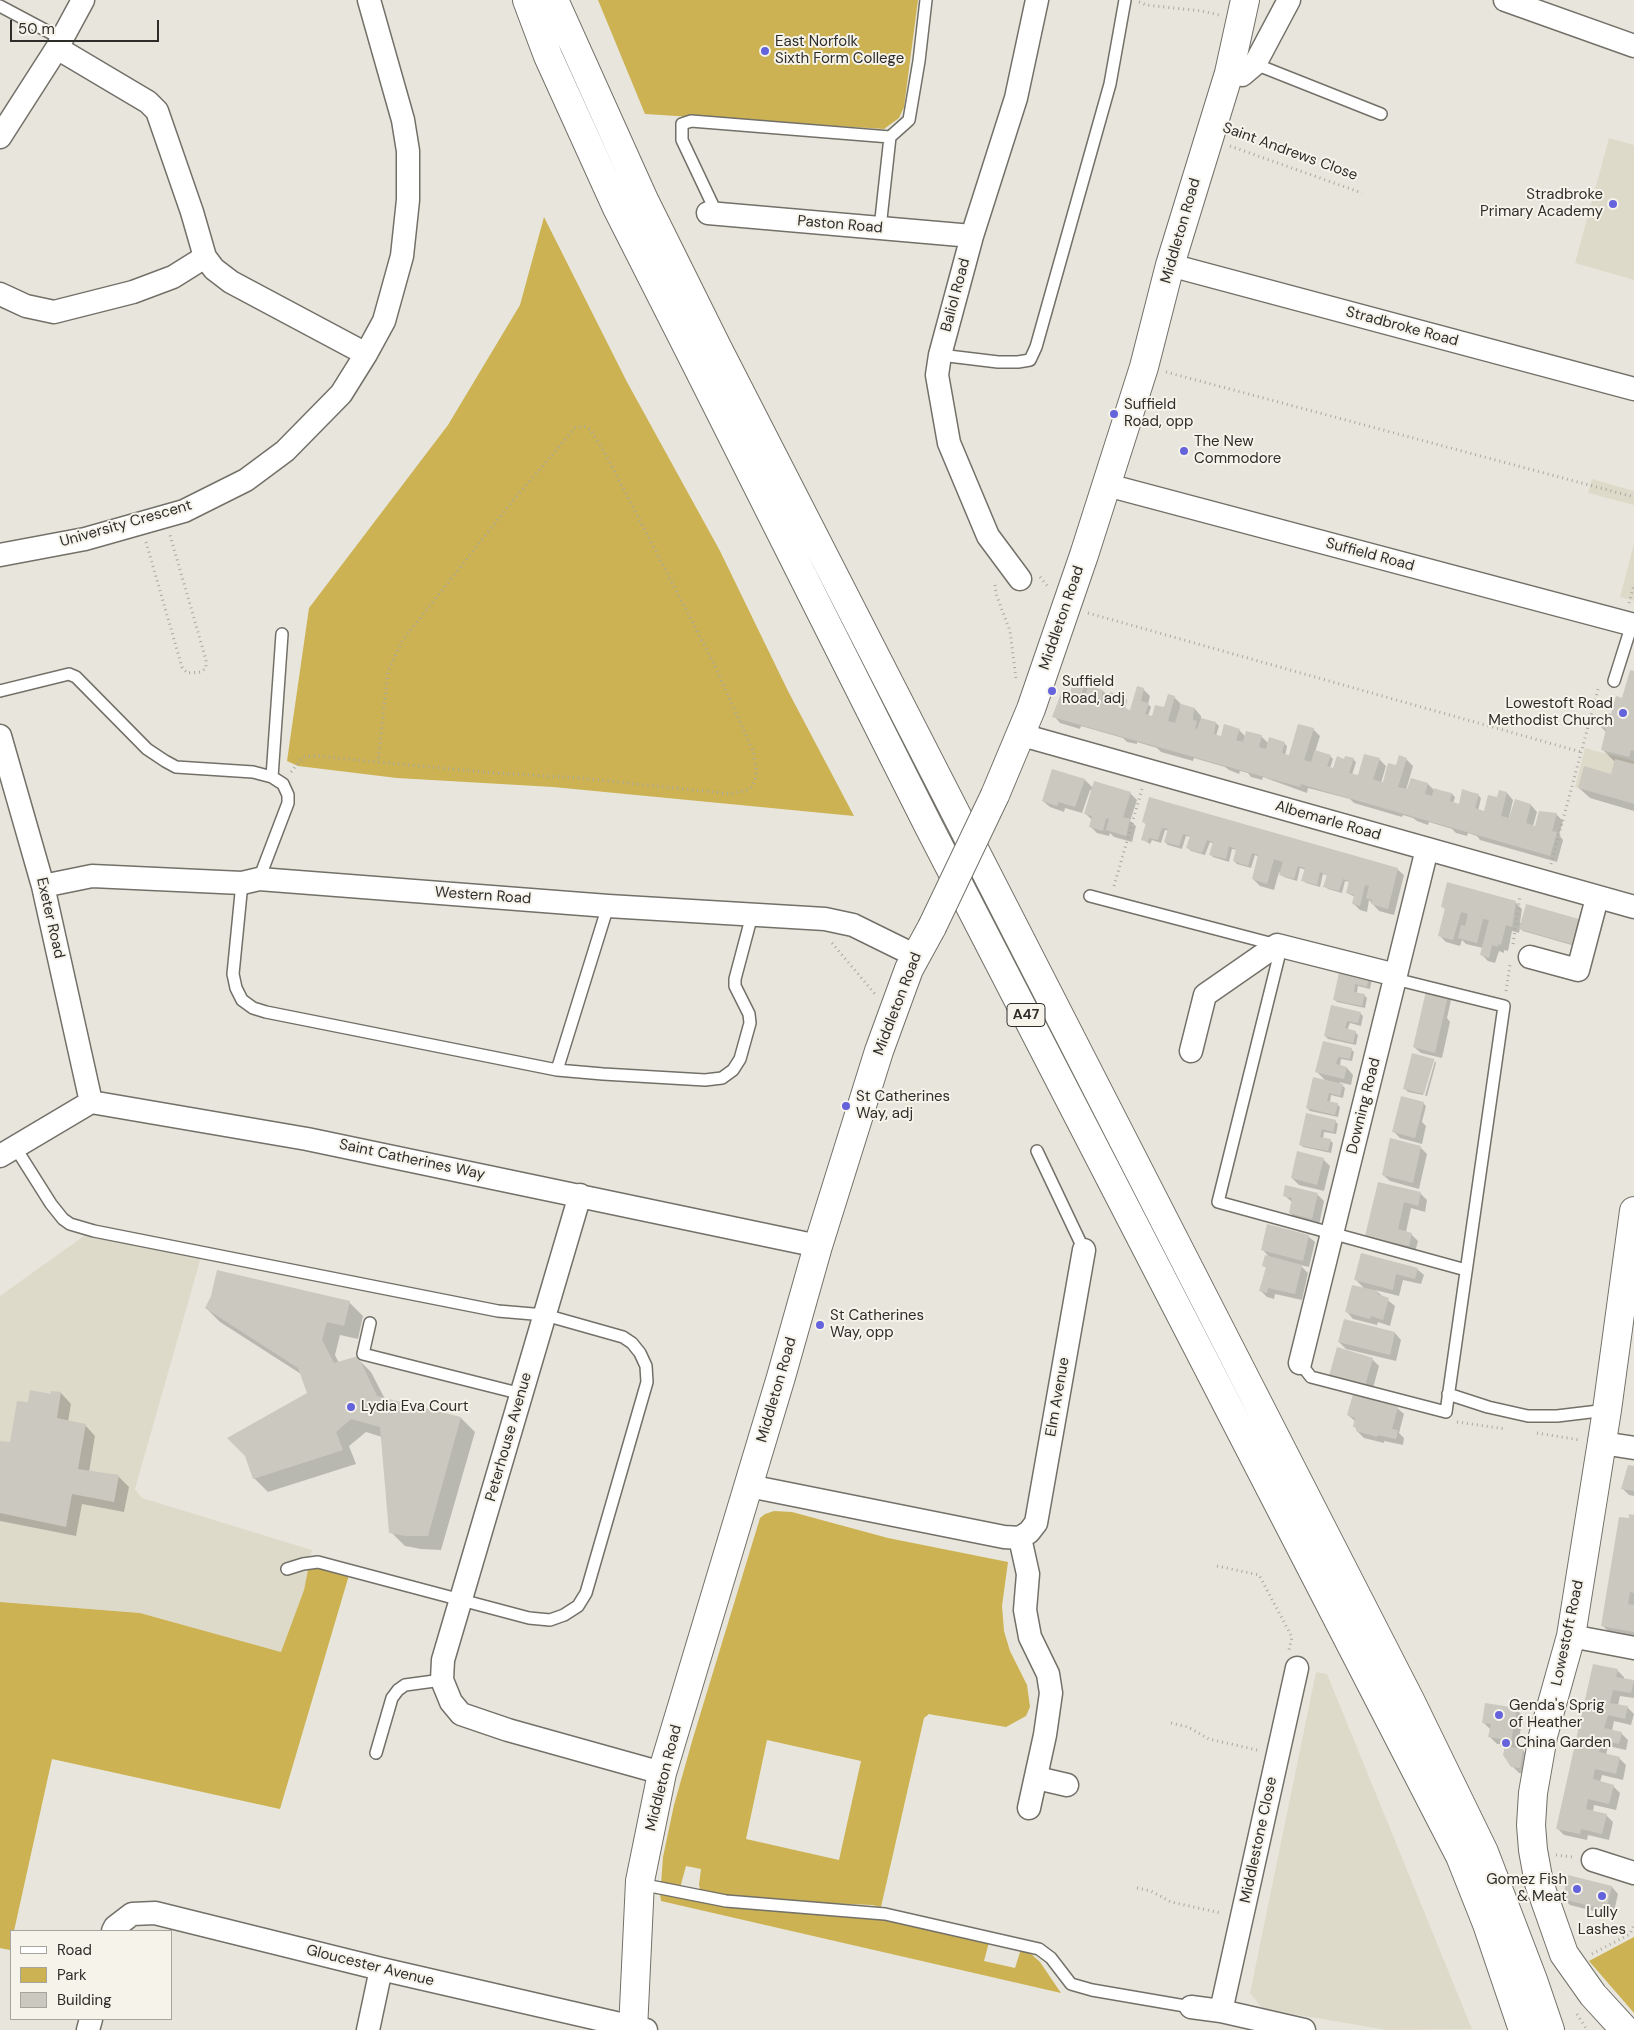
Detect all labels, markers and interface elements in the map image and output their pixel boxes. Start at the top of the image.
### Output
scale bar [12,10,161,42]
text: 50 m [18,19,55,39]
place label: East Norfolk Sixth Form College [775,33,904,68]
marker: East Norfolk Sixth Form College [759,45,771,57]
street label: Saint Andrews Close [1220,119,1360,185]
street label: Middleton Road [1157,176,1205,286]
place label: Stradbroke Primary Academy [1480,186,1603,221]
marker: Stradbroke Primary Academy [1607,198,1619,210]
street label: Paston Road [796,212,884,238]
street label: Baliol Road [938,256,974,334]
street label: Stradbroke Road [1344,303,1460,351]
place label: Suffield Road, opp [1124,396,1193,431]
marker: Suffield Road, opp [1108,408,1120,420]
place label: The New Commodore [1194,433,1281,468]
marker: The New Commodore [1178,445,1190,457]
street label: University Crescent [58,497,194,551]
street label: Suffield Road [1324,535,1416,575]
street label: Middleton Road [1036,564,1088,672]
place label: Suffield Road, adj [1062,673,1125,708]
marker: Suffield Road, adj [1046,685,1058,697]
place label: Lowestoft Road Methodist Church [1488,695,1613,730]
marker: Lowestoft Road Methodist Church [1617,707,1629,719]
street label: Albemarle Road [1273,797,1383,845]
street label: Exeter Road [32,876,68,960]
street label: Western Road [434,884,532,908]
street label: Middleton Road [870,950,926,1058]
road number: A47 [1007,1004,1045,1026]
street label: Downing Road [1343,1056,1385,1156]
place label: St Catherines Way, adj [856,1088,950,1123]
marker: St Catherines Way, adj [840,1100,852,1112]
street label: Saint Catherines Way [337,1136,487,1184]
place label: St Catherines Way, opp [830,1307,924,1342]
marker: St Catherines Way, opp [814,1319,826,1331]
street label: Middleton Road [753,1335,801,1445]
street label: Elm Avenue [1042,1356,1074,1438]
street label: Peterhouse Avenue [482,1370,536,1504]
place label: Lydia Eva Court [361,1398,469,1416]
marker: Lydia Eva Court [345,1401,357,1413]
street label: Lowestoft Road [1548,1579,1588,1687]
place label: Genda's Sprig of Heather [1509,1697,1605,1732]
marker: Genda's Sprig of Heather [1493,1709,1505,1721]
street label: Middleton Road [642,1723,686,1833]
place label: China Garden [1516,1734,1611,1752]
marker: China Garden [1500,1737,1512,1749]
street label: Middlestone Close [1237,1775,1281,1905]
place label: Gomez Fish & Meat [1486,1871,1567,1906]
marker: Gomez Fish & Meat [1571,1883,1583,1895]
marker: Lully Lashes [1596,1890,1608,1902]
place label: Lully Lashes [1578,1904,1626,1939]
legend [10,1930,172,2020]
text: Road [57,1940,92,1960]
street label: Gloucester Avenue [304,1941,436,1991]
text: Park [57,1965,87,1985]
text: Building [57,1990,112,2010]

